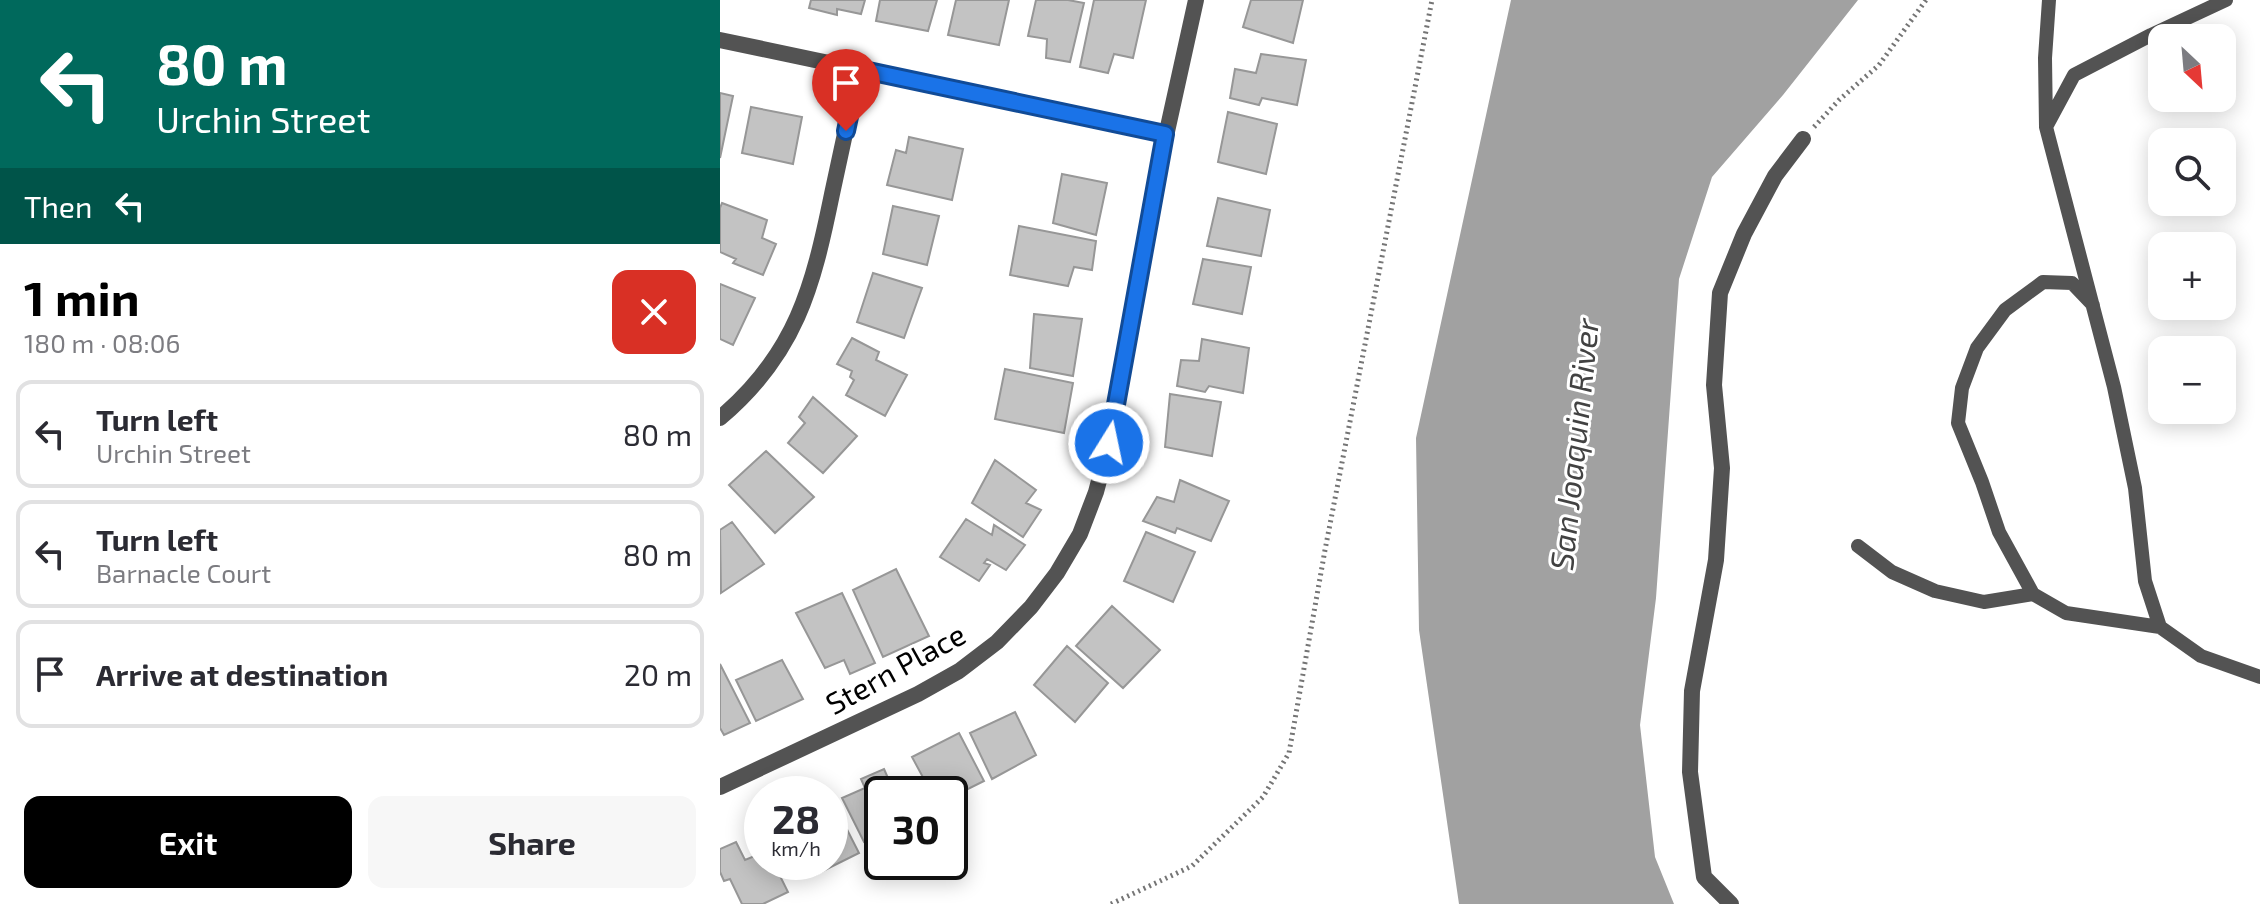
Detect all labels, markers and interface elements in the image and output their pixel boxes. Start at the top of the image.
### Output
north arrow [2148,24,2236,112]
map controls [2148,24,2236,424]
text: 80 m [156,29,288,96]
icon: left [24,32,128,136]
pin [812,49,880,131]
icon: arrive [824,61,868,105]
text: Urchin Street [156,97,370,140]
button: search [2148,128,2236,216]
icon: left [108,184,152,228]
text: Then [24,188,92,224]
button: + [2148,232,2236,320]
text: 1 min [24,268,140,326]
button: close [612,270,696,354]
water label: San Joaquin River [1541,315,1606,572]
text: 180 m · 08:06 [24,327,180,358]
button: − [2148,336,2236,424]
text: Turn left [96,401,218,437]
position arrow [1067,401,1151,485]
icon: left [28,412,72,456]
text: 80 m [623,416,692,452]
text: Urchin Street [96,437,251,468]
text: Turn left [96,521,218,557]
icon: left [28,532,72,576]
text: 80 m [623,536,692,572]
text: Barnacle Court [96,557,271,588]
street label: Stern Place [819,615,971,721]
icon: arrive [28,652,72,696]
text: Arrive at destination [96,656,388,692]
text: 20 m [624,656,692,692]
speed limit sign: 30 [864,776,968,880]
text: 28 [772,794,820,842]
button: Exit [24,796,352,888]
button: Share [368,796,696,888]
text: km/h [771,836,821,860]

